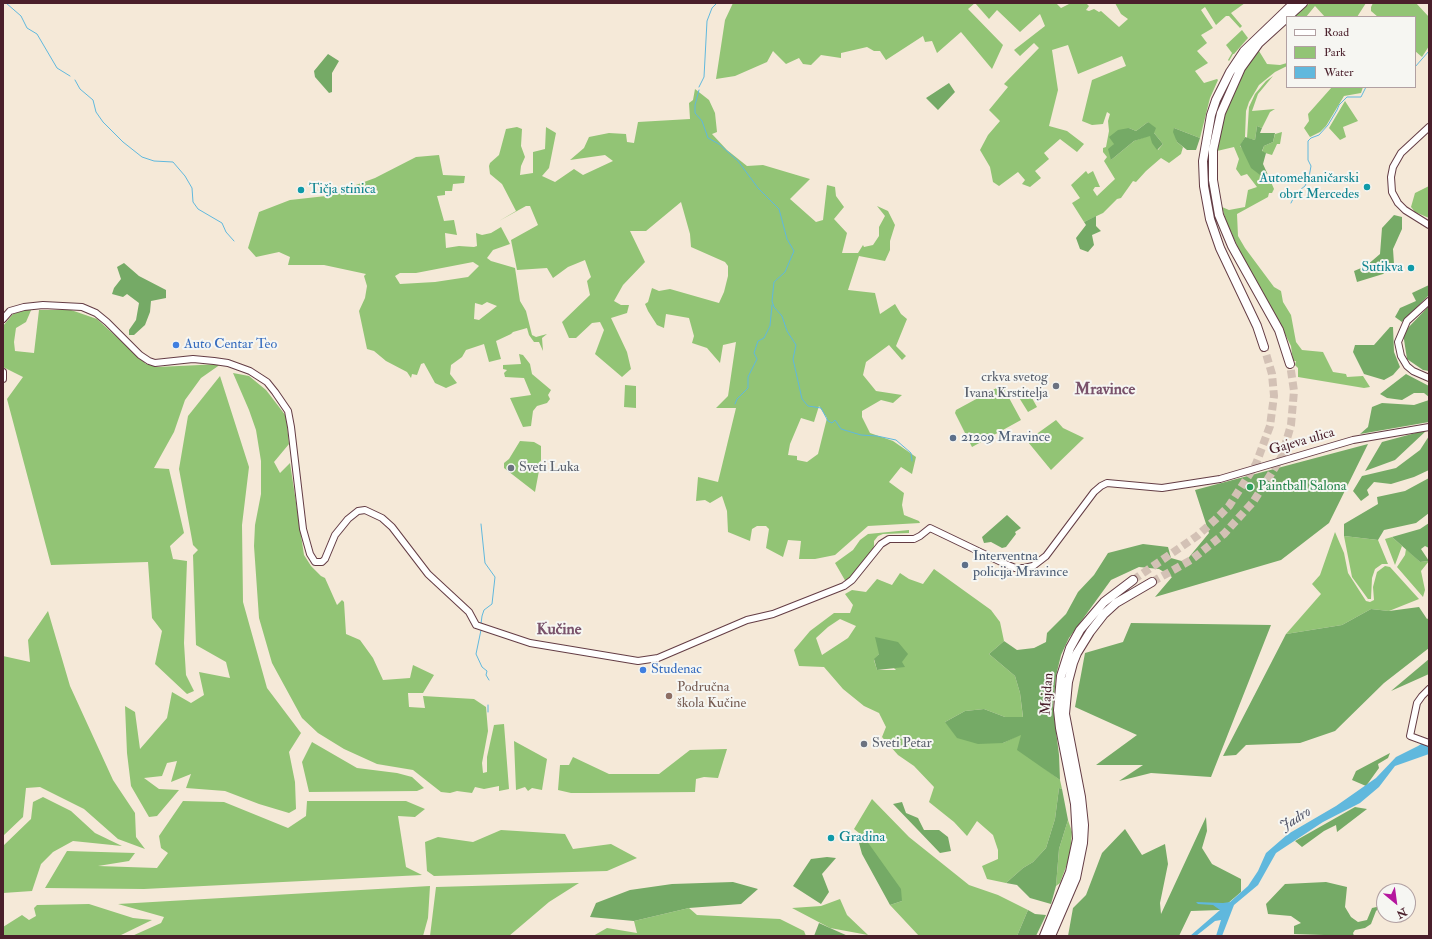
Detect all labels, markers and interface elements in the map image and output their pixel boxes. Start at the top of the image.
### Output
legend [1286,16,1416,88]
text: Road [1324,25,1349,40]
text: Park [1324,45,1346,60]
text: Water [1324,65,1353,80]
place label: Automehaničarski obrt Mercedes [1259,171,1359,204]
place label: Tičja stinica [309,182,376,198]
marker: Automehaničarski obrt Mercedes [1362,182,1372,192]
marker: Tičja stinica [296,185,306,195]
place label: Sutikva [1361,260,1403,276]
marker: Sutikva [1406,263,1416,273]
place label: Auto Centar Teo [184,337,277,353]
marker: Auto Centar Teo [171,340,181,350]
place label: crkva svetog Ivana Krstitelja [964,370,1048,402]
marker: crkva svetog Ivana Krstitelja [1051,381,1061,391]
district label: Mravince [1075,381,1135,401]
street label: Gajeva ulica [1267,425,1337,459]
place label: 21209 Mravince [961,430,1050,446]
marker: 21209 Mravince [948,433,958,443]
place label: Sveti Luka [519,460,579,476]
marker: Sveti Luka [506,463,516,473]
place label: Paintball Salona [1258,479,1347,495]
marker: Paintball Salona [1245,482,1255,492]
place label: Interventna policija Mravince [973,549,1068,582]
marker: Interventna policija Mravince [960,560,970,570]
district label: Kučine [537,621,581,641]
place label: Studenac [651,662,702,678]
marker: Studenac [638,665,648,675]
street label: Majdan [1038,672,1058,716]
place label: Područna škola Kučine [677,680,746,712]
marker: Područna škola Kučine [664,691,674,701]
place label: Sveti Petar [872,736,932,752]
marker: Sveti Petar [859,739,869,749]
water label: Jadro [1277,804,1315,836]
place label: Gradina [839,830,885,846]
marker: Gradina [826,833,836,843]
north arrow [1376,883,1416,923]
text: N [1394,905,1409,921]

